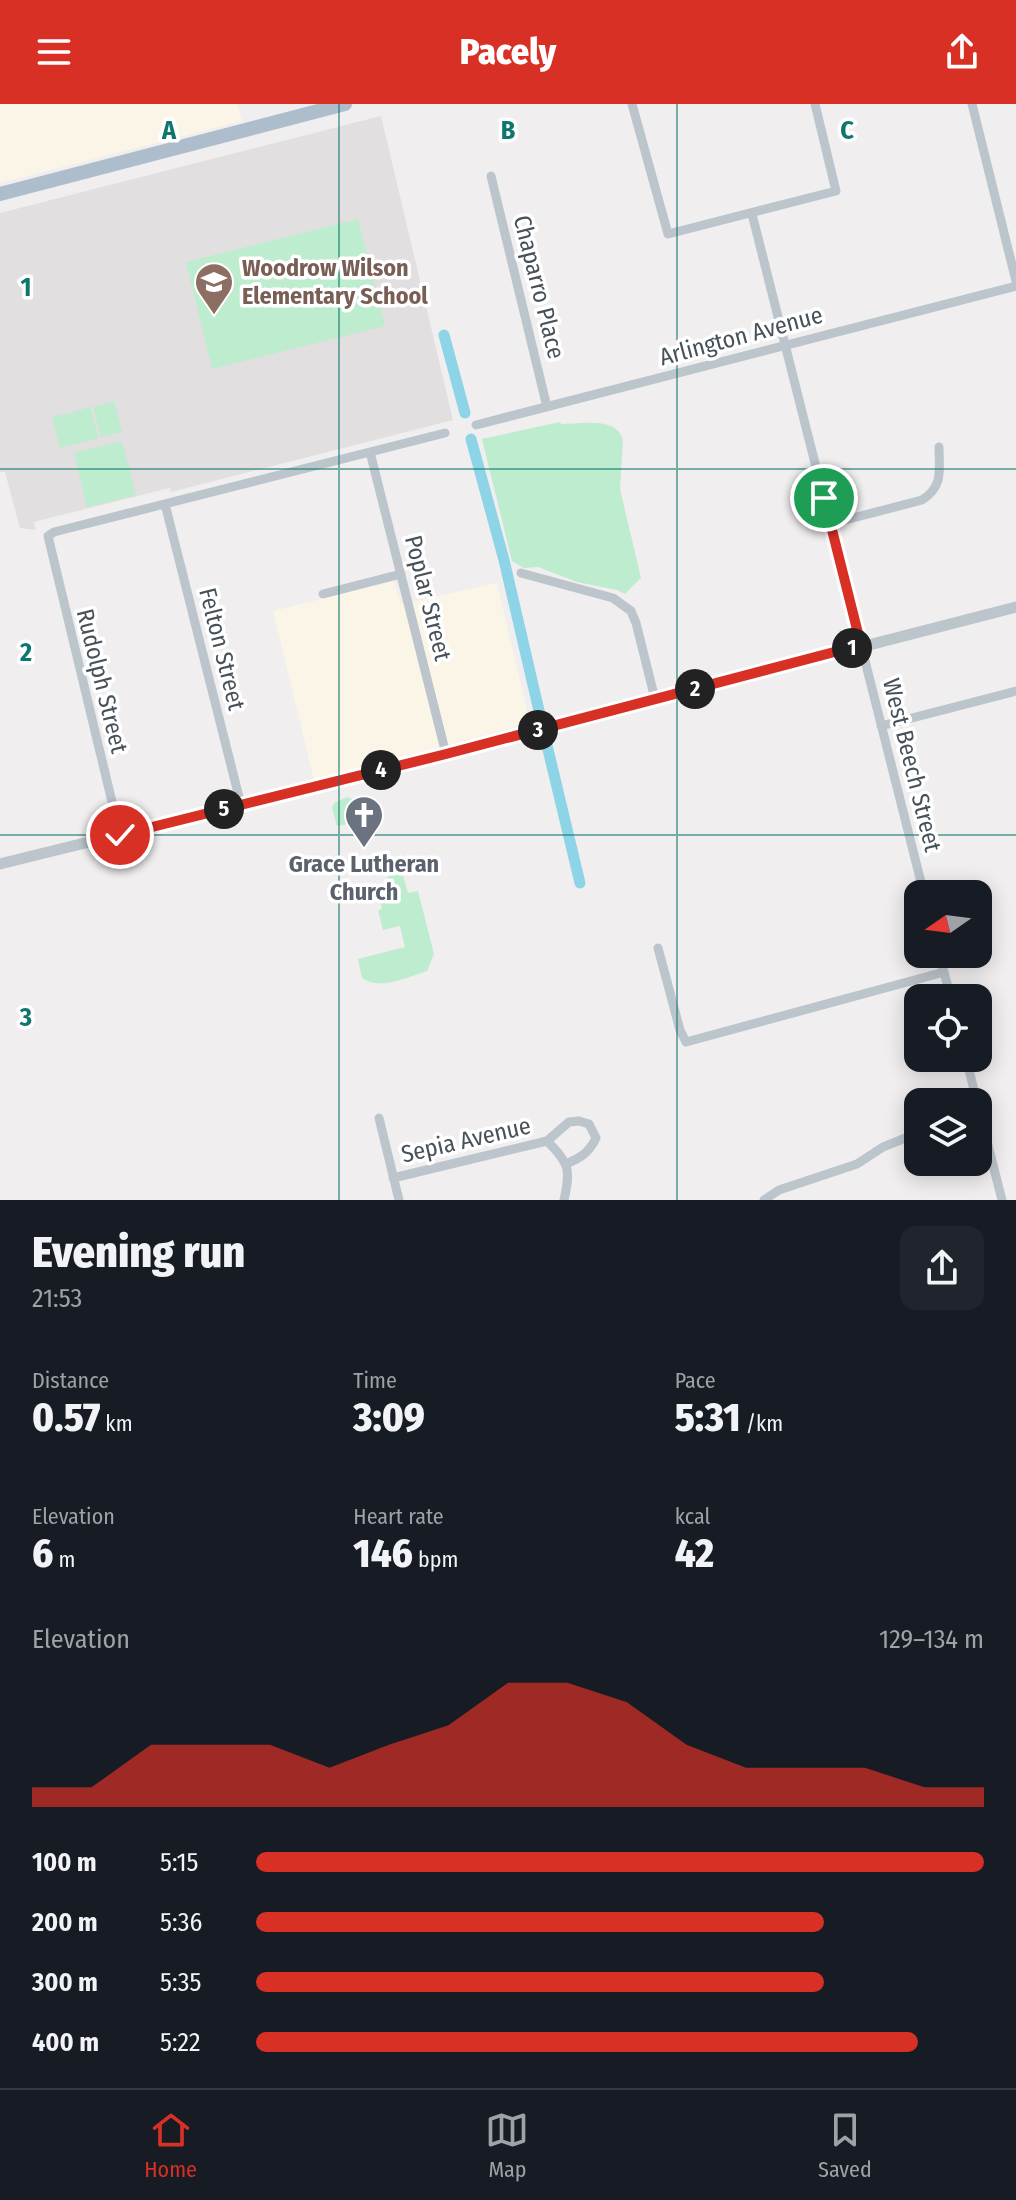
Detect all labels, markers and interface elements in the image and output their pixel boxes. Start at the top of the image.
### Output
icon: menu [32,30,76,74]
text: Pacely [460,30,556,74]
icon: share [940,30,984,74]
text: A [161,115,177,146]
text: B [501,115,516,146]
text: C [840,115,854,146]
street label: Chaparro Place [508,212,570,362]
place label: Woodrow Wilson Elementary School [242,254,428,310]
school or university icon: Woodrow Wilson Elementary School [193,261,235,316]
text: 1 [21,272,32,303]
street label: Arlington Avenue [656,301,826,371]
pin [790,464,858,532]
icon: arrive [802,476,846,520]
street label: Poplar Street [399,532,457,664]
street label: Felton Street [193,585,251,713]
street label: Rudolph Street [71,606,133,756]
pin: 1 [832,628,872,668]
text: 1 [847,634,857,661]
text: 2 [19,637,32,668]
pin: 2 [675,669,715,709]
text: 2 [690,675,700,702]
street label: West Beech Street [877,675,947,855]
pin: 3 [518,710,558,750]
text: 3 [533,716,543,743]
pin: 4 [361,750,401,790]
text: 4 [375,756,387,783]
pin: 5 [204,789,244,829]
church icon: Grace Lutheran Church [343,794,385,849]
text: 5 [219,795,229,822]
pin [86,801,154,869]
icon: check [98,813,142,857]
place label: Grace Lutheran Church [289,850,439,906]
north arrow [904,880,992,968]
map controls [904,880,992,1176]
button: locate [904,984,992,1072]
text: 3 [19,1002,32,1033]
button: layers [904,1088,992,1176]
street label: Sepia Avenue [398,1111,534,1169]
text: Evening run [32,1226,245,1279]
button: share [900,1226,984,1310]
text: 21:53 [32,1283,82,1314]
text: Distance [32,1367,109,1394]
text: Time [353,1367,397,1394]
text: Pace [675,1367,716,1394]
text: 0.57 [32,1394,100,1442]
text: 3:09 [353,1394,425,1442]
text: 5:31 [675,1394,740,1442]
text: km [100,1410,133,1437]
text: /km [740,1410,783,1437]
text: Elevation [32,1503,115,1530]
text: Heart rate [353,1503,444,1530]
text: kcal [675,1503,710,1530]
text: 6 [32,1530,53,1578]
text: 146 [353,1530,413,1578]
text: 42 [675,1530,714,1578]
text: m [53,1546,75,1573]
text: bpm [413,1546,458,1573]
text: Elevation [32,1624,130,1655]
text: 129–134 m [879,1624,984,1655]
text: 100 m [32,1847,97,1878]
text: 5:15 [160,1847,198,1878]
text: 200 m [32,1907,98,1938]
text: 5:36 [160,1907,202,1938]
text: 300 m [32,1967,98,1998]
text: 5:35 [160,1967,201,1998]
text: 400 m [32,2027,99,2058]
text: 5:22 [160,2027,200,2058]
tab: Home [144,2108,197,2183]
tab: Map [485,2108,529,2183]
tab: Saved [818,2108,872,2183]

